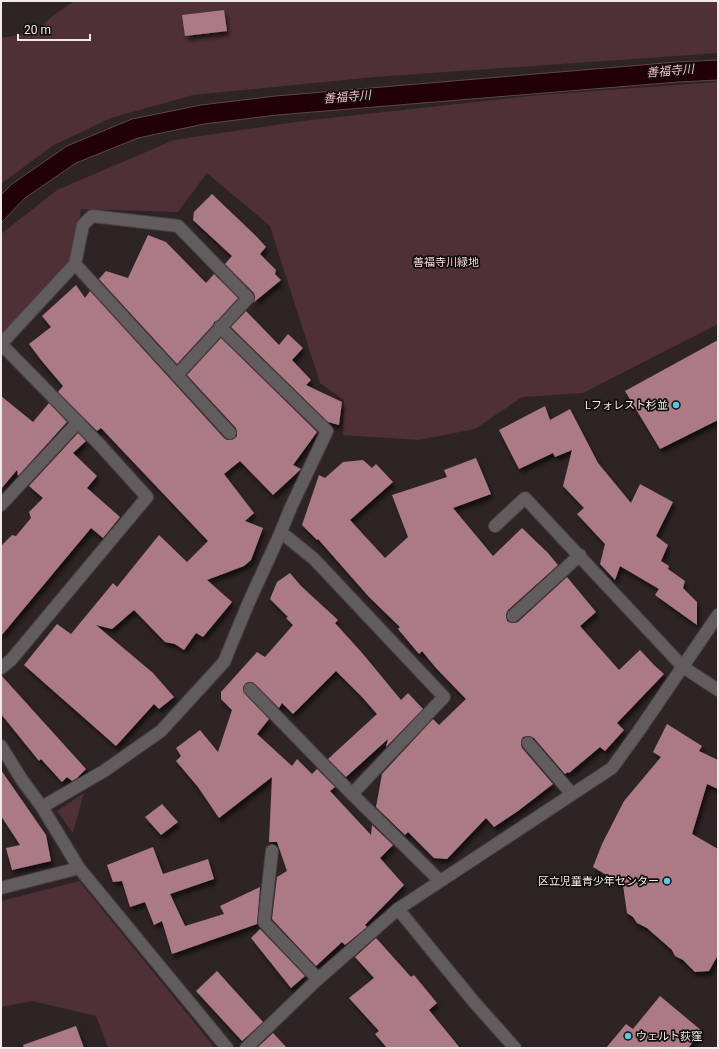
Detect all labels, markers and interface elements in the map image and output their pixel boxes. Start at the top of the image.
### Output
scale bar [18,16,90,42]
text: 20 m [24,23,51,37]
water label: 善福寺川 [645,62,697,80]
water label: 善福寺川 [322,88,374,106]
park label: 善福寺川緑地 [413,256,479,269]
place label: Lフォレスト杉並 [585,399,668,412]
marker: Lフォレスト杉並 [671,400,681,410]
place label: 区立児童青少年センター [538,875,659,888]
marker: 区立児童青少年センター [662,876,672,886]
place label: ウェルト荻窪 [636,1030,702,1043]
marker: ウェルト荻窪 [623,1031,633,1041]

